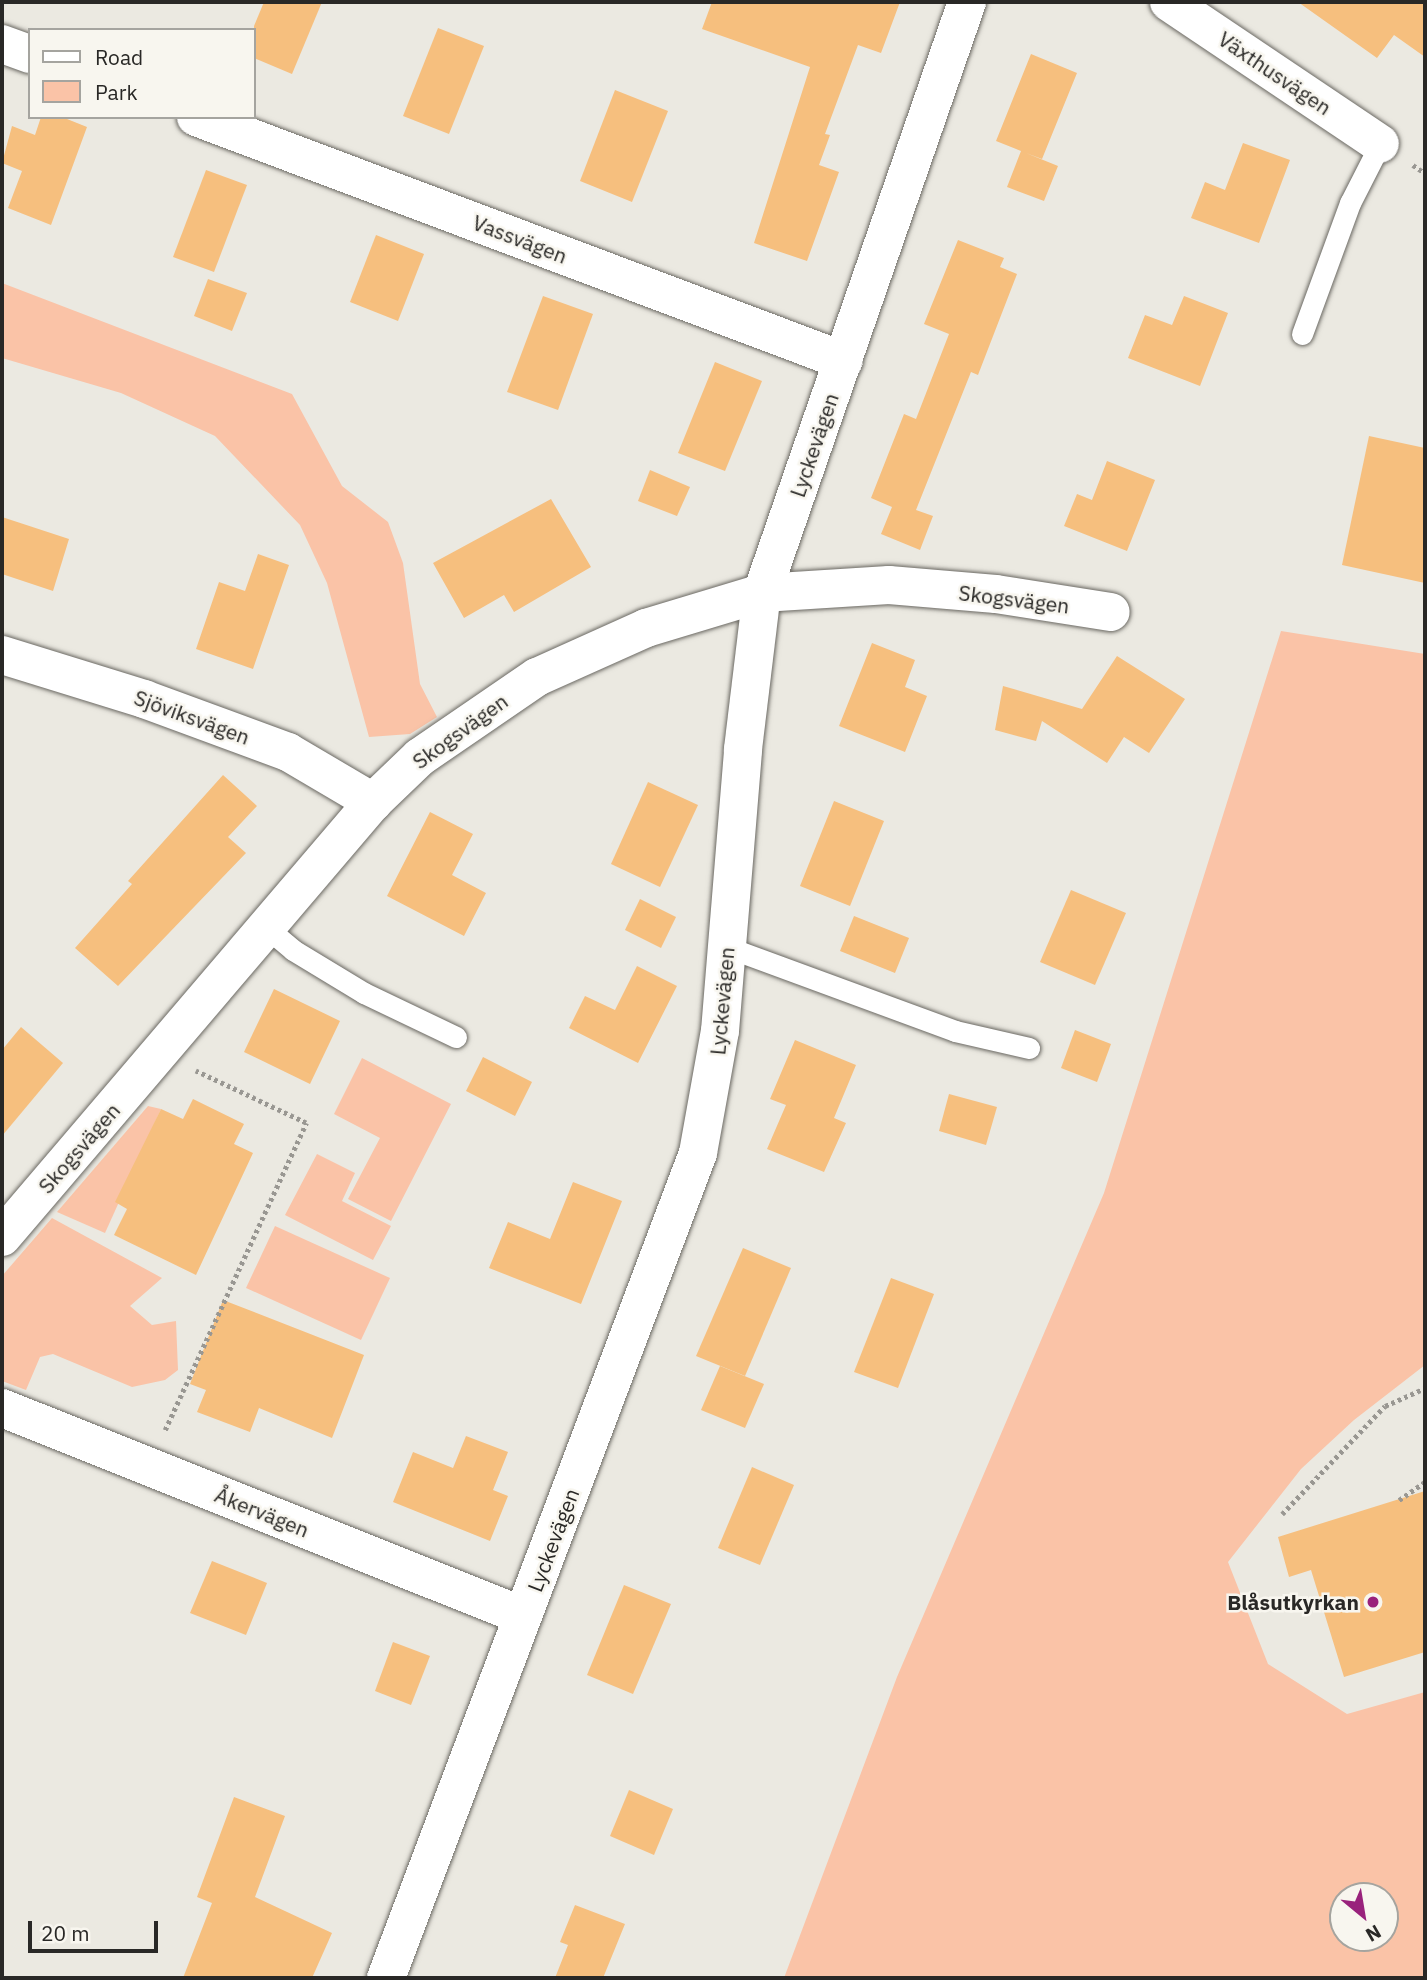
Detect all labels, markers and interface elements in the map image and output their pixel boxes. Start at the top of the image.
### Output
street label: Växthusvägen [1214,26,1336,120]
legend [28,28,256,119]
text: Road [95,43,143,71]
text: Park [95,78,138,106]
street label: Vassvägen [469,209,571,269]
street label: Lyckevägen [784,390,844,500]
street label: Skogsvägen [957,580,1071,618]
street label: Sjöviksvägen [131,684,253,750]
street label: Skogsvägen [407,688,513,774]
street label: Lyckevägen [705,946,739,1056]
street label: Skogsvägen [33,1098,125,1198]
street label: Åkervägen [211,1482,313,1542]
street label: Lyckevägen [522,1485,584,1595]
place label: Blåsutkyrkan [1227,1589,1359,1615]
marker: Blåsutkyrkan [1365,1594,1381,1610]
north arrow [1329,1882,1399,1952]
scale bar [32,1906,161,1950]
text: 20 m [41,1919,90,1947]
text: N [1362,1920,1385,1947]

